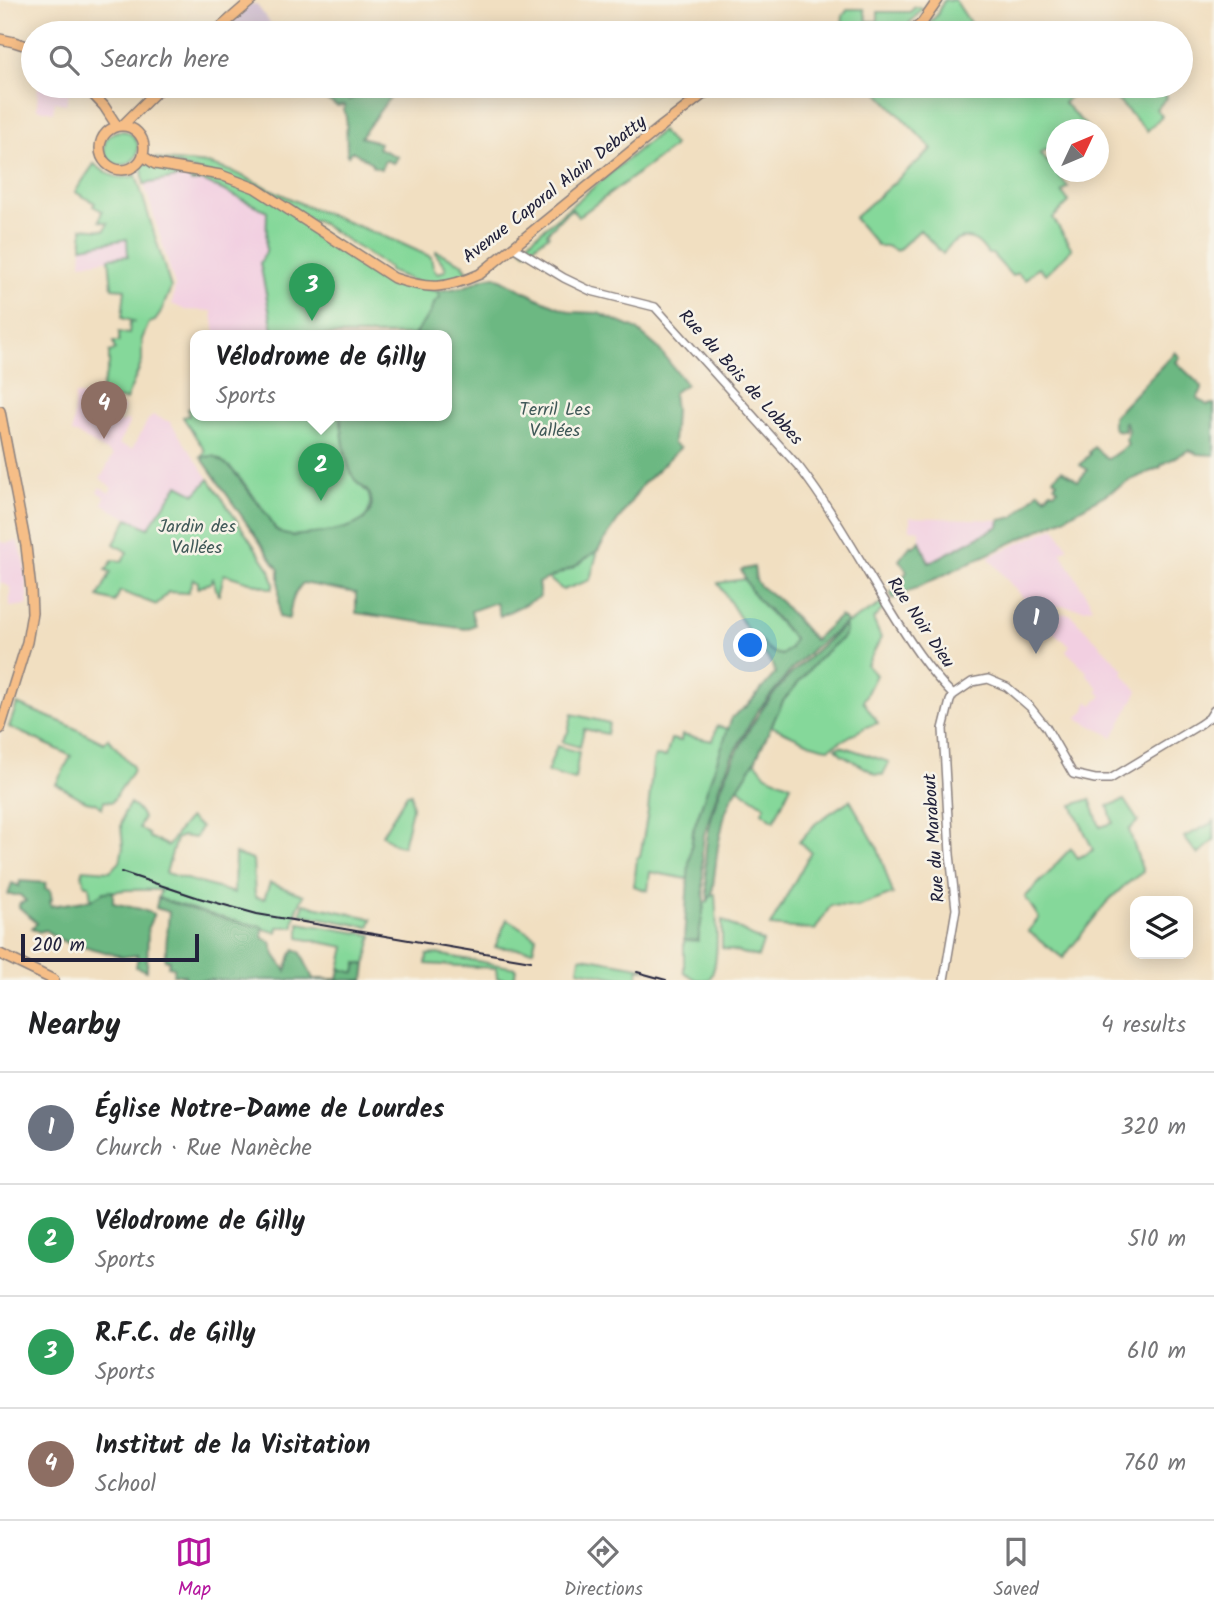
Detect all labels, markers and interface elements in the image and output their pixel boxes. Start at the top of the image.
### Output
search box [21,21,1193,98]
text: Search here [101,39,229,81]
icon: search [45,41,83,79]
street label: Avenue Caporal Alain Debatty [457,108,654,271]
north arrow [1046,119,1109,182]
pin: 3 [289,263,335,321]
street label: Rue du Bois de Lobbes [671,303,810,453]
popup [190,330,452,421]
text: Vélodrome de Gilly [216,337,426,379]
text: Sports [216,379,276,415]
pin: 4 [81,381,127,439]
park label: Terril Les Vallées [519,396,591,446]
pin: 2 [298,443,344,501]
park label: Jardin des Vallées [158,513,236,563]
street label: Rue Noir Dieu [879,571,962,675]
pin: 1 [1013,596,1059,654]
your location [733,628,767,662]
street label: Rue du Marabout [916,771,954,904]
map controls [1130,896,1193,959]
button: layers [1130,896,1193,959]
scale bar [21,931,200,963]
text: 200 m [32,931,85,961]
text: Nearby [28,1002,120,1050]
text: 4 results [1101,1008,1186,1044]
text: Église Notre-Dame de Lourdes [95,1089,444,1131]
text: 1 [48,1110,54,1146]
text: 320 m [1120,1110,1186,1146]
text: Church · Rue Nanèche [95,1131,312,1167]
text: Vélodrome de Gilly [95,1201,305,1243]
text: 2 [44,1222,58,1258]
text: 510 m [1127,1222,1186,1258]
text: Sports [95,1243,155,1279]
text: R.F.C. de Gilly [95,1313,256,1355]
text: 3 [45,1334,57,1370]
text: 610 m [1127,1334,1186,1370]
text: Sports [95,1355,155,1391]
text: Institut de la Visitation [95,1425,370,1467]
text: 4 [45,1446,57,1482]
text: 760 m [1124,1446,1186,1482]
text: School [95,1467,156,1503]
tab: Map [175,1533,213,1605]
tab: Directions [564,1533,643,1605]
tab: Saved [994,1533,1039,1605]

